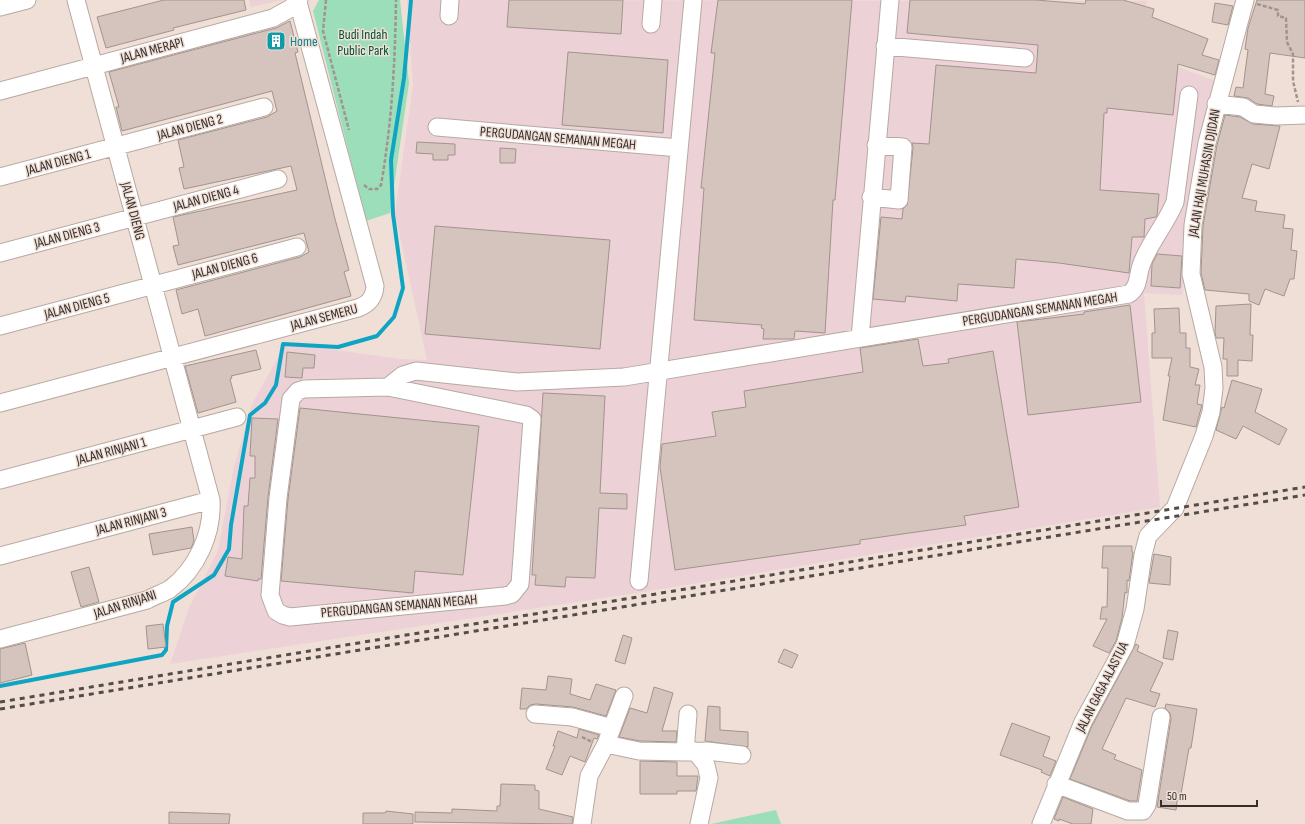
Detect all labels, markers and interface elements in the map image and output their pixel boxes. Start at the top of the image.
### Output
park label: Budi Indah Public Park [337,26,389,59]
building icon: Home [265,30,287,52]
street label: JALAN MERAPI [118,33,185,67]
place label: Home [290,33,318,50]
street label: JALAN HAJI MUHASIN DJIDAN [1184,108,1224,239]
street label: JALAN DIENG 2 [154,110,225,144]
street label: PERGUDANGAN SEMANAN MEGAH [479,123,637,153]
street label: JALAN DIENG 1 [23,145,92,179]
street label: JALAN DIENG [117,179,149,242]
street label: JALAN DIENG 4 [170,181,241,215]
street label: JALAN DIENG 3 [31,218,102,252]
street label: JALAN DIENG 6 [189,249,260,283]
street label: PERGUDANGAN SEMANAN MEGAH [961,288,1119,330]
street label: JALAN DIENG 5 [41,289,112,323]
street label: JALAN SEMERU [288,300,359,334]
street label: JALAN RINJANI 1 [73,433,148,469]
street label: JALAN RINJANI 3 [93,503,169,539]
street label: JALAN RINJANI [91,586,158,622]
street label: PERGUDANGAN SEMANAN MEGAH [320,591,478,621]
street label: JALAN GAGA ALASTUA [1071,638,1133,736]
scale bar [1161,782,1257,808]
text: 50 m [1167,789,1187,804]

